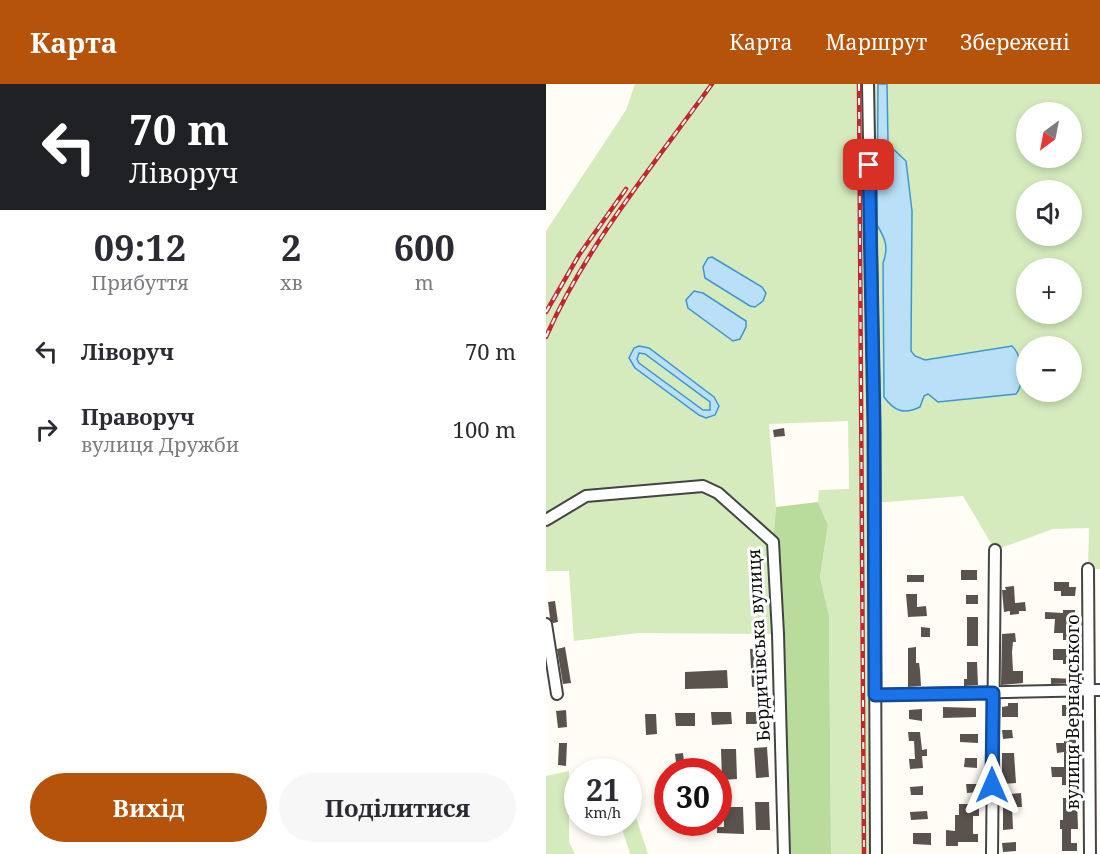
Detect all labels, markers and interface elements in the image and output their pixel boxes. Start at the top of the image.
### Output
text: Карта [30,23,117,61]
text: Карта [729,28,792,56]
text: Маршрут [825,28,927,56]
text: Збережені [960,28,1070,56]
text: 70 m [129,100,229,157]
north arrow [1016,102,1082,168]
map controls [1016,102,1082,402]
icon: left [30,108,108,186]
pin [843,139,894,190]
icon: arrive [852,148,885,181]
text: Ліворуч [129,154,238,191]
button: sound [1016,180,1082,246]
text: 09:12 [94,223,186,272]
text: 2 [281,223,301,272]
text: 600 [394,223,455,272]
button: + [1016,258,1082,324]
text: Прибуття [91,269,189,296]
text: хв [280,269,303,296]
text: m [415,269,434,296]
icon: left [30,335,63,368]
text: Ліворуч [81,336,174,366]
text: 70 m [465,336,516,366]
button: − [1016,336,1082,402]
text: Праворуч [81,401,195,431]
icon: right [30,413,63,446]
text: 100 m [453,414,516,444]
text: вулиця Дружби [81,431,239,458]
street label: Бердичівська вулиця [741,548,775,742]
street label: вулиця Вернадського [1060,614,1084,810]
position arrow [960,753,1024,817]
speed limit sign: 30 [654,758,732,836]
text: 21 [586,769,620,810]
button: Вихід [30,773,267,842]
button: Поділитися [279,773,516,842]
text: km/h [585,802,621,822]

